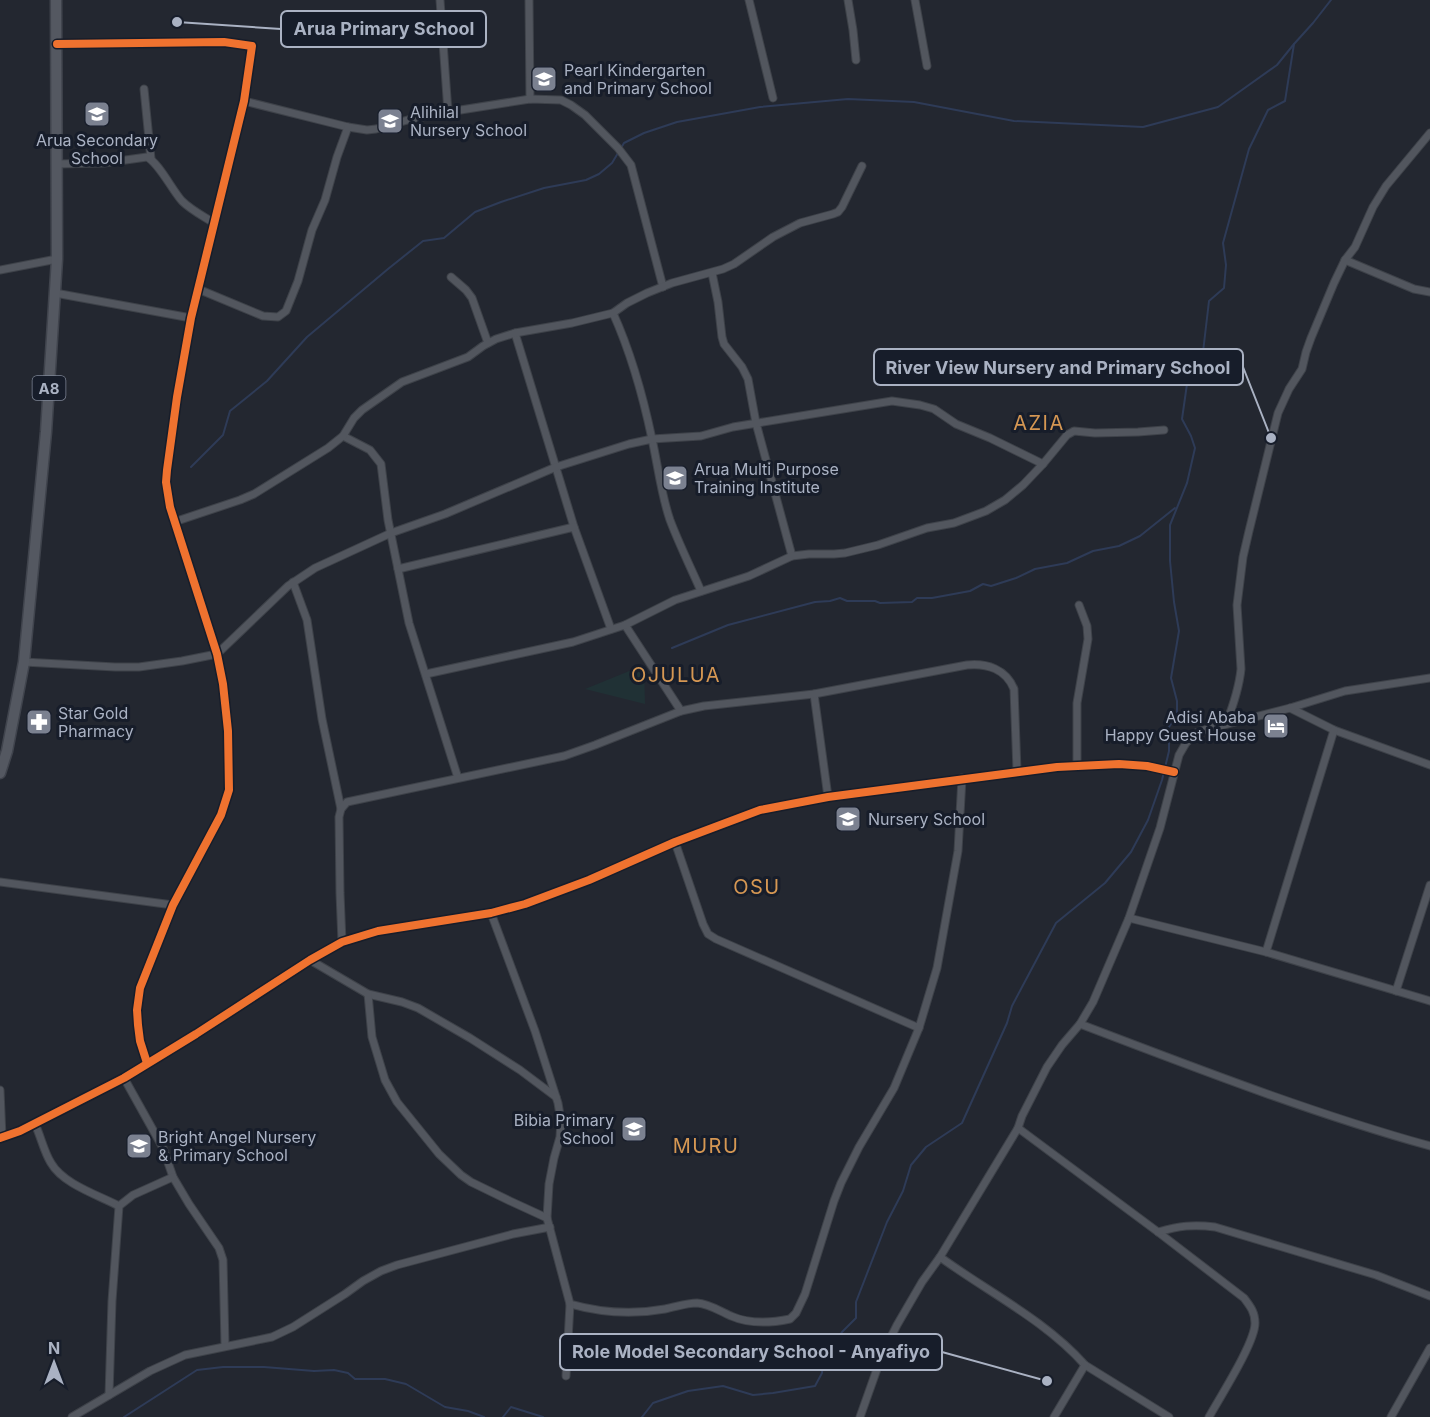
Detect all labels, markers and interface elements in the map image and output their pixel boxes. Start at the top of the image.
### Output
callout: Arua Primary School [281,11,486,47]
text: Arua Primary School [294,18,474,39]
place label: Pearl Kindergarten and Primary School [564,60,712,98]
school or university icon: Pearl Kindergarten and Primary School [529,64,559,94]
school or university icon: Arua Secondary School [82,99,112,129]
place label: Alihilal Nursery School [410,102,527,140]
school or university icon: Alihilal Nursery School [375,106,405,136]
place label: Arua Secondary School [36,130,158,168]
callout: River View Nursery and Primary School [874,349,1243,385]
text: River View Nursery and Primary School [885,357,1231,378]
road number: A8 [32,376,66,400]
district label: AZIA [1013,411,1065,435]
place label: Arua Multi Purpose Training Institute [694,459,839,497]
school or university icon: Arua Multi Purpose Training Institute [660,463,690,493]
district label: OJULUA [631,663,721,687]
place label: Star Gold Pharmacy [58,703,134,741]
pharmacy icon: Star Gold Pharmacy [24,707,54,737]
place label: Adisi Ababa Happy Guest House [1105,707,1256,745]
hotel icon: Adisi Ababa Happy Guest House [1261,711,1291,741]
school or university icon: Nursery School [833,804,863,834]
place label: Nursery School [868,809,985,829]
district label: OSU [733,875,781,899]
place label: Bibia Primary School [514,1110,614,1148]
school or university icon: Bibia Primary School [619,1114,649,1144]
place label: Bright Angel Nursery & Primary School [158,1127,316,1165]
school or university icon: Bright Angel Nursery & Primary School [124,1131,154,1161]
district label: MURU [673,1134,739,1158]
north arrow [24,1333,84,1393]
callout: Role Model Secondary School - Anyafiyo [560,1334,942,1370]
text: N [48,1338,60,1358]
text: Role Model Secondary School - Anyafiyo [572,1341,930,1362]

